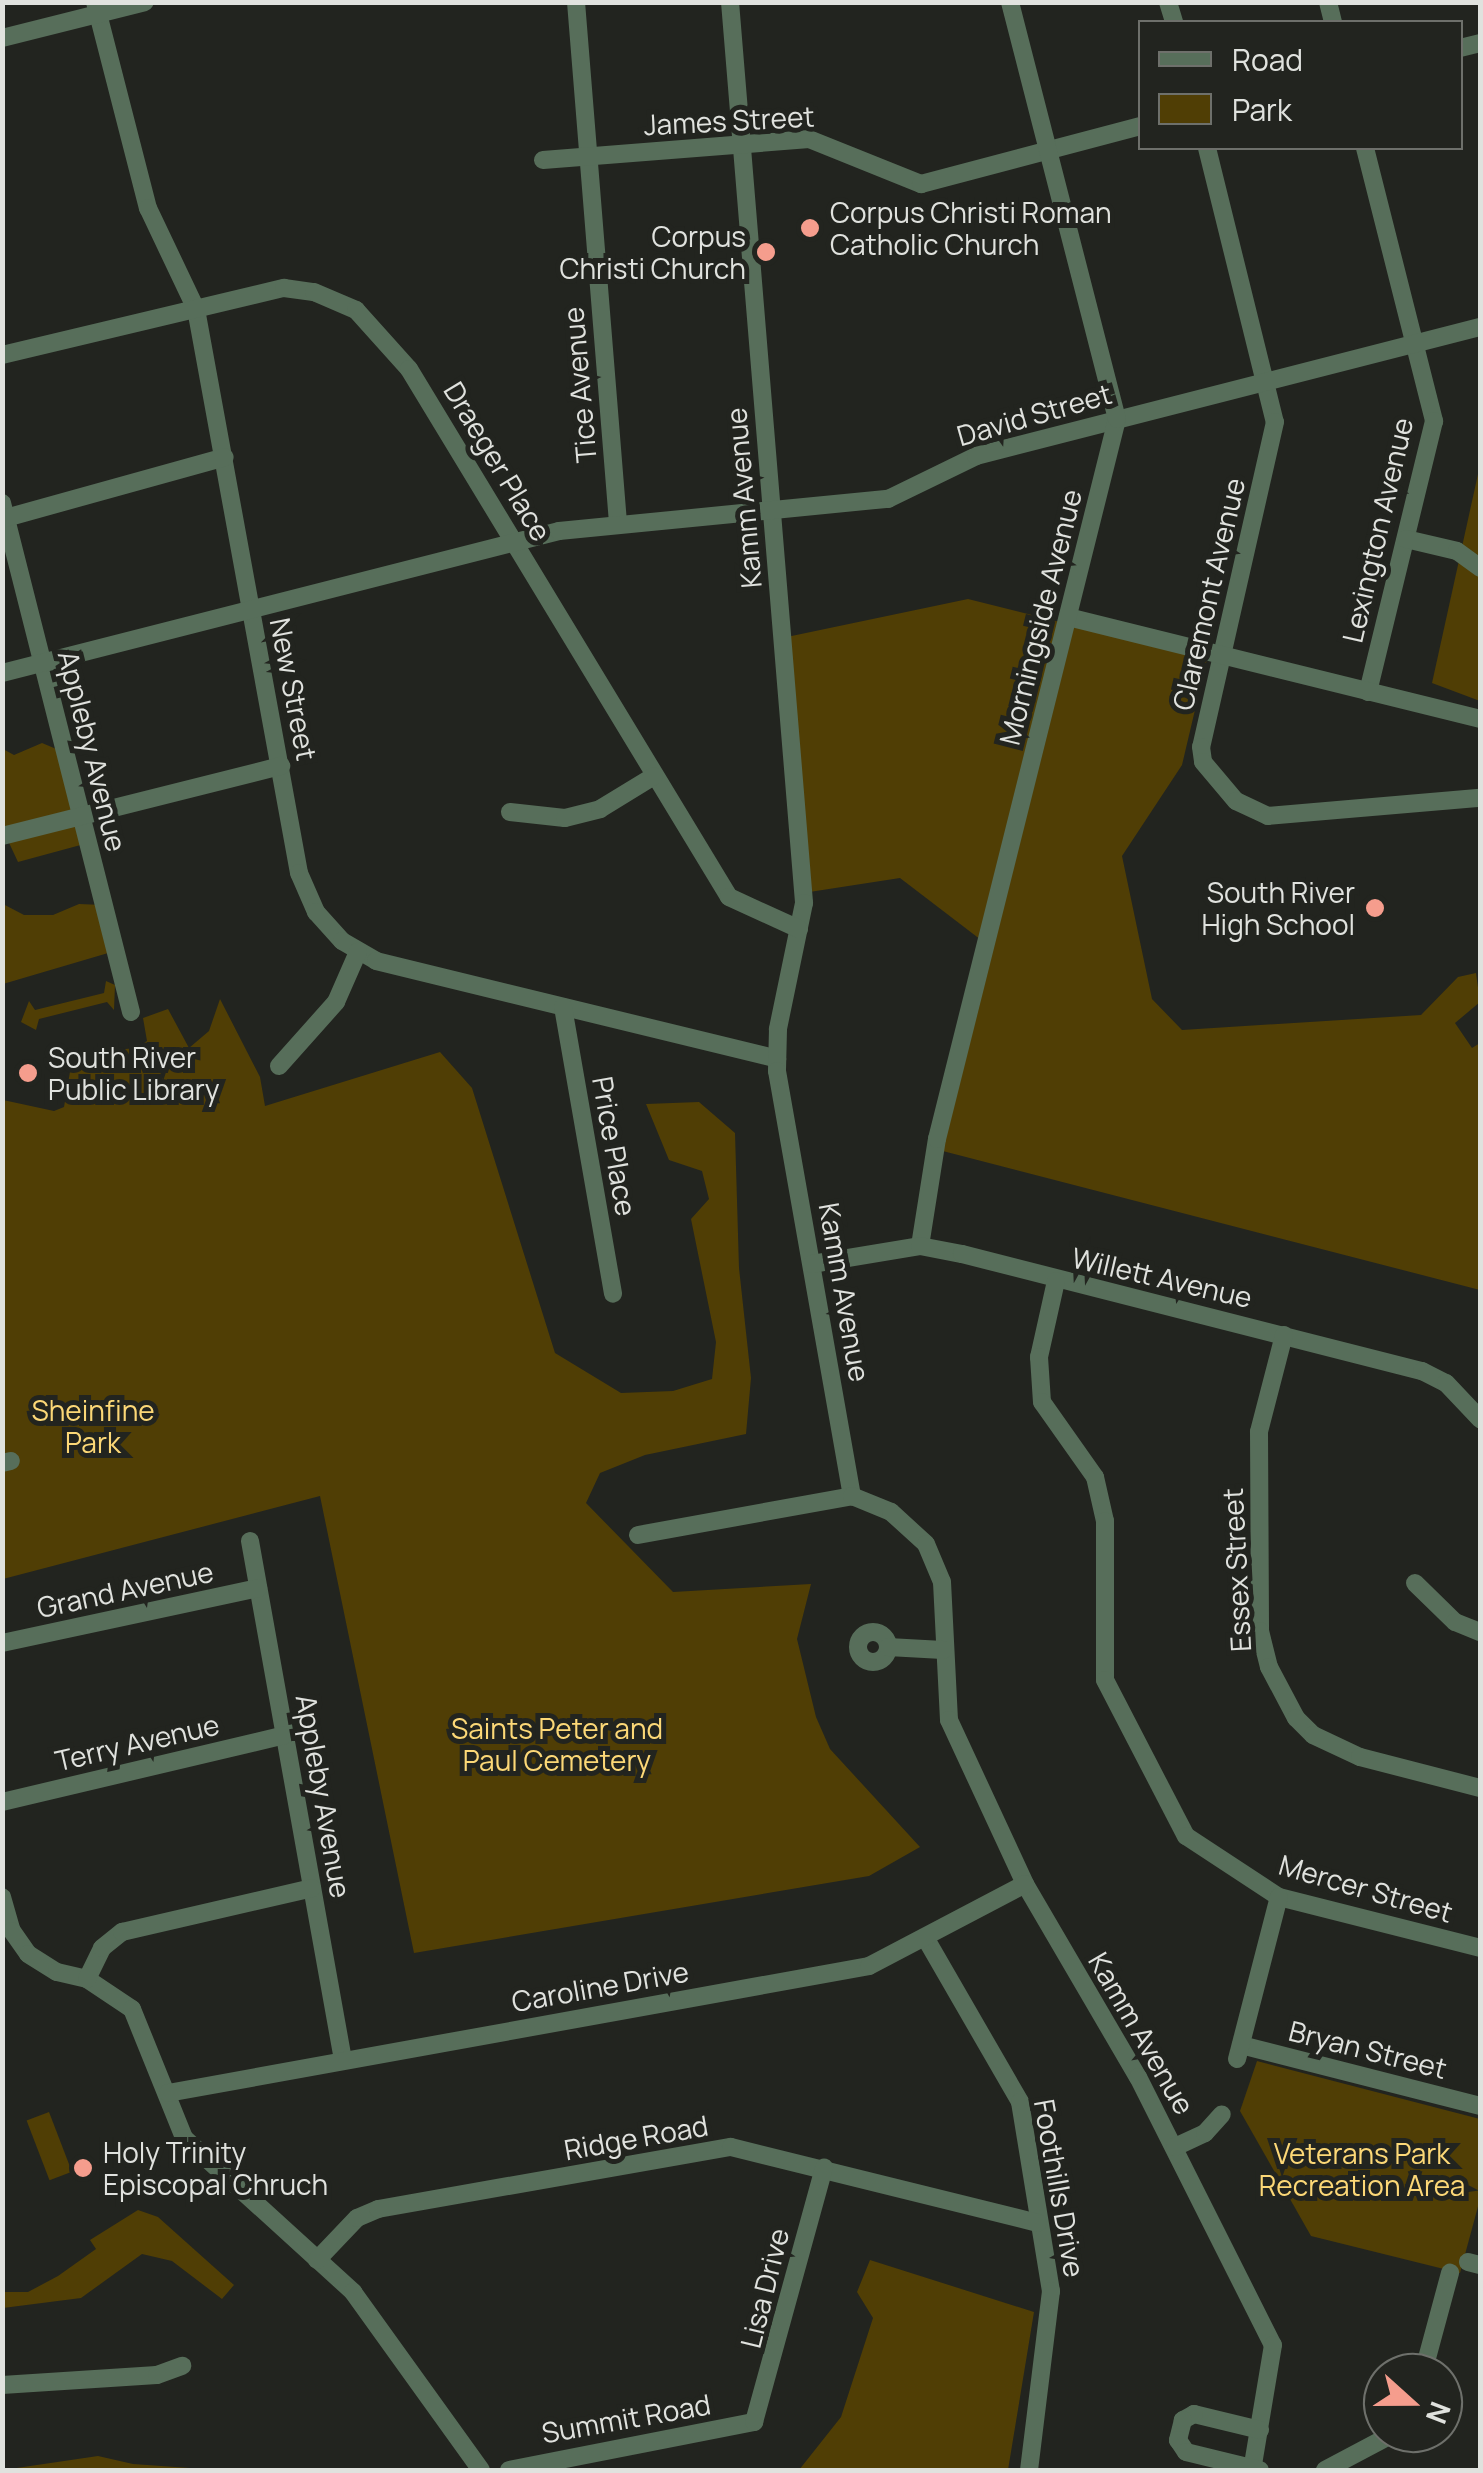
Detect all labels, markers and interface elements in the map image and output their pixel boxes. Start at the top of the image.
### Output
legend [1138,20,1463,150]
text: Road [1232,39,1303,80]
text: Park [1232,89,1292,130]
street label: James Street [643,99,815,141]
place label: Corpus Christi Roman Catholic Church [830,195,1112,261]
marker: Corpus Christi Roman Catholic Church [799,217,821,239]
place label: Corpus Christi Church [559,219,746,285]
marker: Corpus Christi Church [755,241,777,263]
street label: Tice Avenue [555,306,603,464]
street label: Draeger Place [437,375,559,547]
street label: David Street [953,376,1115,452]
street label: Kamm Avenue [718,406,768,590]
street label: Lexington Avenue [1335,414,1419,646]
street label: Claremont Avenue [1165,475,1251,713]
street label: Morningside Avenue [992,486,1088,748]
street label: New Street [264,615,324,763]
street label: Appleby Avenue [52,647,134,855]
place label: South River High School [1201,875,1355,941]
marker: South River High School [1364,897,1386,919]
place label: South River Public Library [48,1040,219,1106]
marker: South River Public Library [17,1062,39,1084]
street label: Price Place [586,1074,644,1218]
street label: Kamm Avenue [813,1200,877,1384]
street label: Willett Avenue [1069,1240,1255,1314]
park label: Sheinfine Park [31,1393,155,1459]
street label: Essex Street [1215,1487,1257,1653]
street label: Grand Avenue [34,1554,216,1624]
street label: Appleby Avenue [290,1692,358,1900]
street label: Terry Avenue [52,1707,222,1777]
park label: Saints Peter and Paul Cemetery [451,1711,663,1777]
street label: Mercer Street [1275,1847,1457,1929]
street label: Kamm Avenue [1082,1946,1202,2120]
street label: Caroline Drive [509,1954,691,2018]
street label: Bryan Street [1286,2013,1450,2085]
street label: Foothills Drive [1028,2096,1092,2280]
street label: Ridge Road [561,2108,711,2166]
place label: Holy Trinity Episcopal Chruch [103,2135,328,2201]
park label: Veterans Park Recreation Area [1259,2136,1465,2202]
marker: Holy Trinity Episcopal Chruch [72,2157,94,2179]
street label: Lisa Drive [733,2225,795,2351]
north arrow [1363,2353,1463,2453]
street label: Summit Road [539,2387,713,2449]
text: N [1418,2397,1460,2429]

